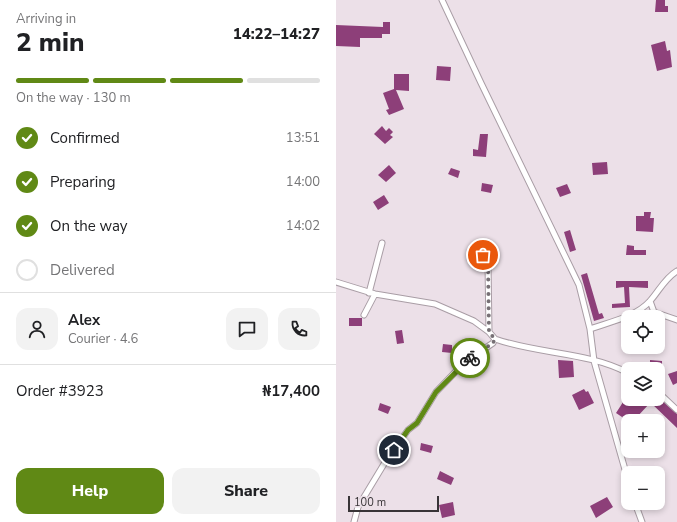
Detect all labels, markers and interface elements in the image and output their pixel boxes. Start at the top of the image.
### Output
text: Arriving in [16,10,76,28]
text: 14:22–14:27 [233,24,320,44]
text: 2 min [16,25,84,60]
text: On the way · 130 m [16,89,131,107]
icon: check [16,127,38,149]
text: Confirmed [50,128,120,148]
text: 13:51 [286,129,320,147]
icon: check [16,171,38,193]
text: Preparing [50,172,115,192]
text: 14:00 [286,173,320,191]
icon: check [16,215,38,237]
text: On the way [50,216,128,236]
text: 14:02 [286,217,320,235]
pin [466,238,500,272]
icon: bag [472,244,494,266]
text: Delivered [50,260,115,280]
button: person [16,308,58,350]
button: chat [226,308,268,350]
button: phone [278,308,320,350]
text: Alex [68,310,100,330]
map controls [621,310,665,510]
button: locate [621,310,665,354]
text: Courier · 4.6 [68,330,138,348]
courier [450,338,490,378]
icon: bike [459,347,481,369]
button: layers [621,362,665,406]
text: Order #3923 [16,381,104,401]
text: ₦17,400 [262,381,320,401]
button: + [621,414,665,458]
pin [377,433,411,467]
icon: home [383,439,405,461]
button: − [621,466,665,510]
button: Help [16,468,164,514]
button: Share [172,468,320,514]
scale bar [348,494,439,513]
text: 100 m [354,495,386,510]

